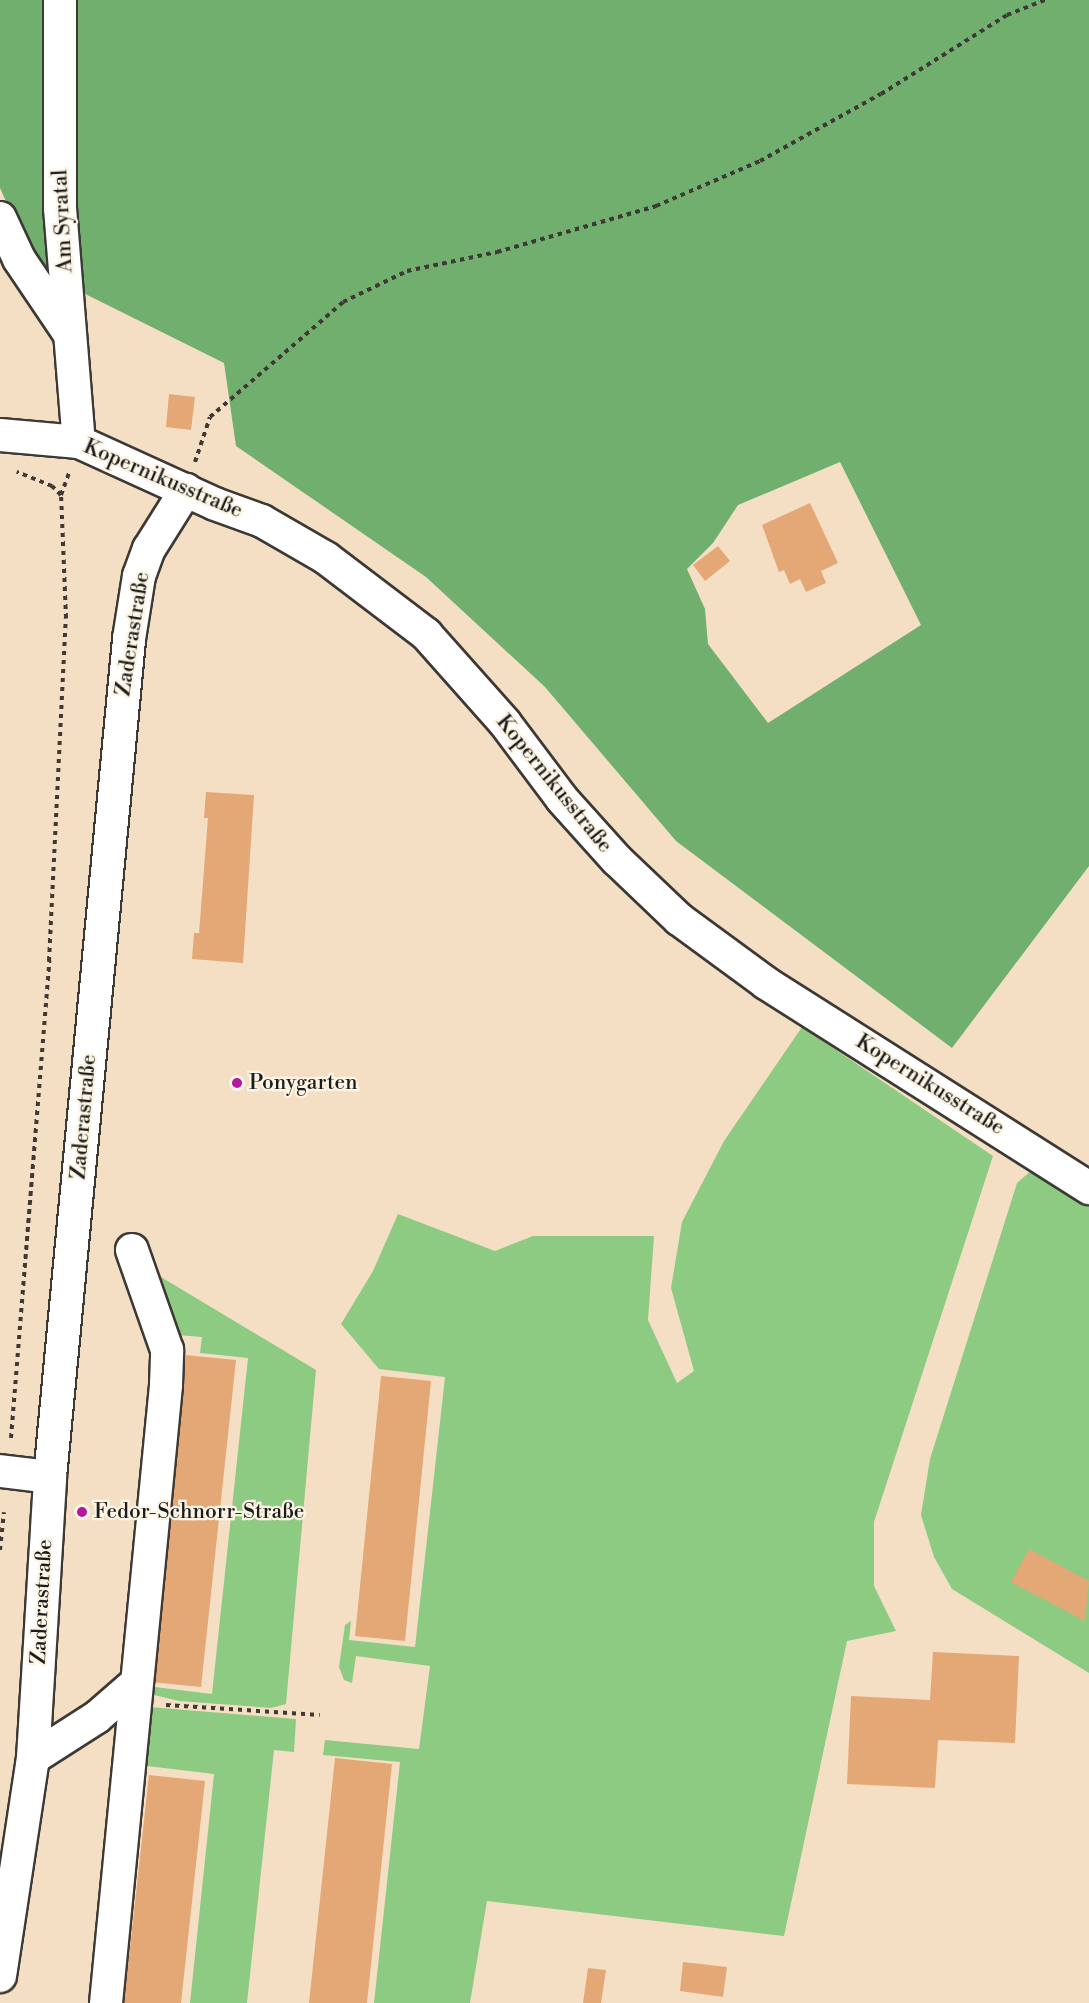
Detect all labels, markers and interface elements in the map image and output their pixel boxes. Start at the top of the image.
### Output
street label: Am Syratal [48,169,78,273]
street label: Kopernikusstraße [80,434,246,524]
street label: Zaderastraße [111,570,155,698]
street label: Kopernikusstraße [491,710,617,858]
street label: Kopernikusstraße [851,1029,1009,1141]
street label: Zaderastraße [66,1054,102,1180]
place label: Ponygarten [249,1070,358,1096]
marker: Ponygarten [230,1076,244,1090]
place label: Fedor-Schnorr-Straße [94,1499,304,1525]
marker: Fedor-Schnorr-Straße [75,1505,89,1519]
street label: Zaderastraße [26,1539,58,1665]

